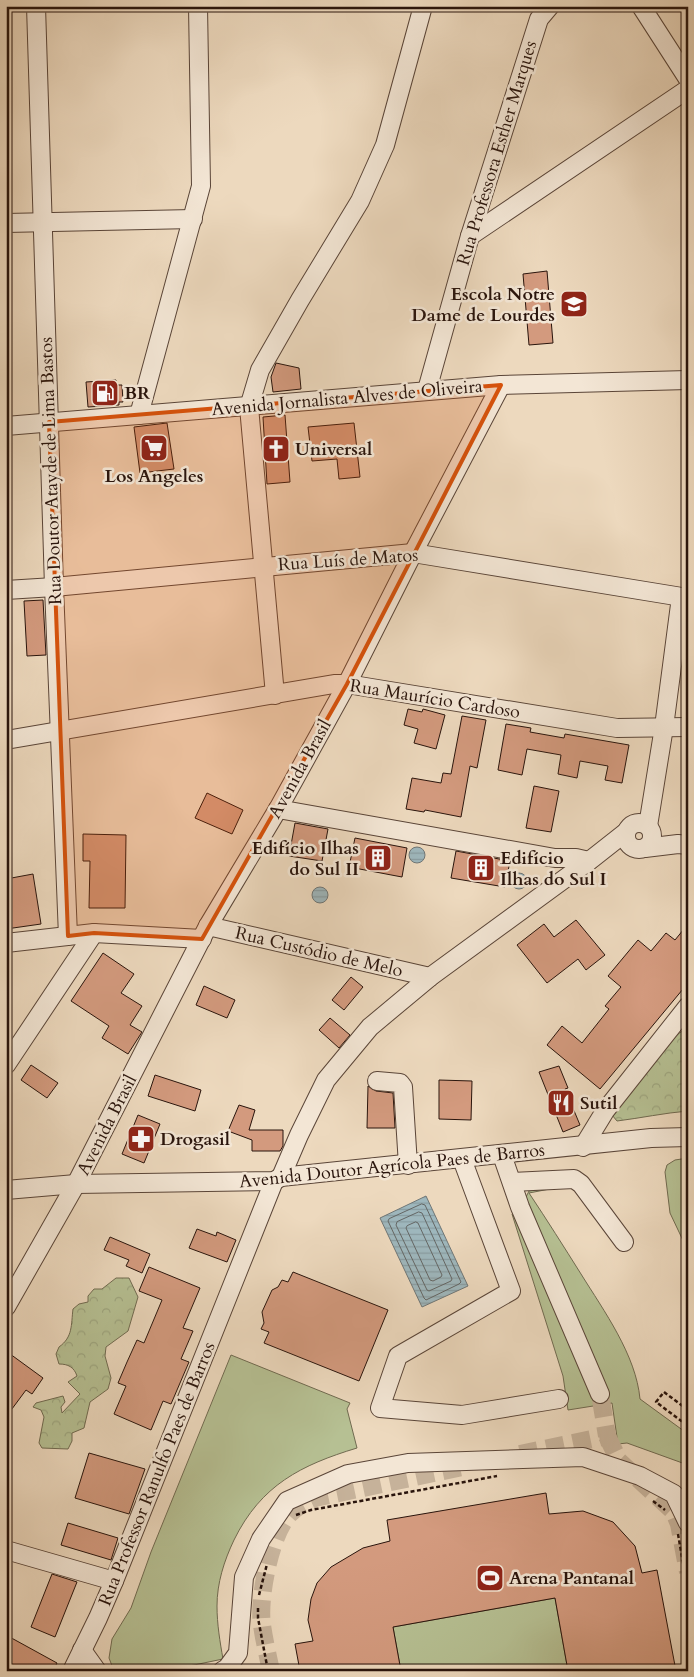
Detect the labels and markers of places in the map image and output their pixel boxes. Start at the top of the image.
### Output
place label: Escola Notre Dame de Lourdes [411,282,555,328]
school or university icon: Escola Notre Dame de Lourdes [559,289,589,319]
fuel station icon: BR [90,378,120,408]
place label: BR [124,381,151,406]
supermarket icon: Los Angeles [139,433,169,463]
church icon: Universal [261,434,291,464]
place label: Universal [295,437,372,462]
place label: Los Angeles [104,464,204,489]
place label: Edifício Ilhas do Sul II [251,836,359,882]
building icon: Edifício Ilhas do Sul II [363,843,393,873]
place label: Edifício Ilhas do Sul I [500,846,607,892]
building icon: Edifício Ilhas do Sul I [466,853,496,883]
restaurant icon: Sutil [546,1088,576,1118]
place label: Sutil [580,1091,617,1116]
pharmacy icon: Drogasil [126,1124,156,1154]
place label: Drogasil [160,1127,230,1152]
sports icon: Arena Pantanal [475,1563,505,1593]
place label: Arena Pantanal [509,1566,634,1591]

